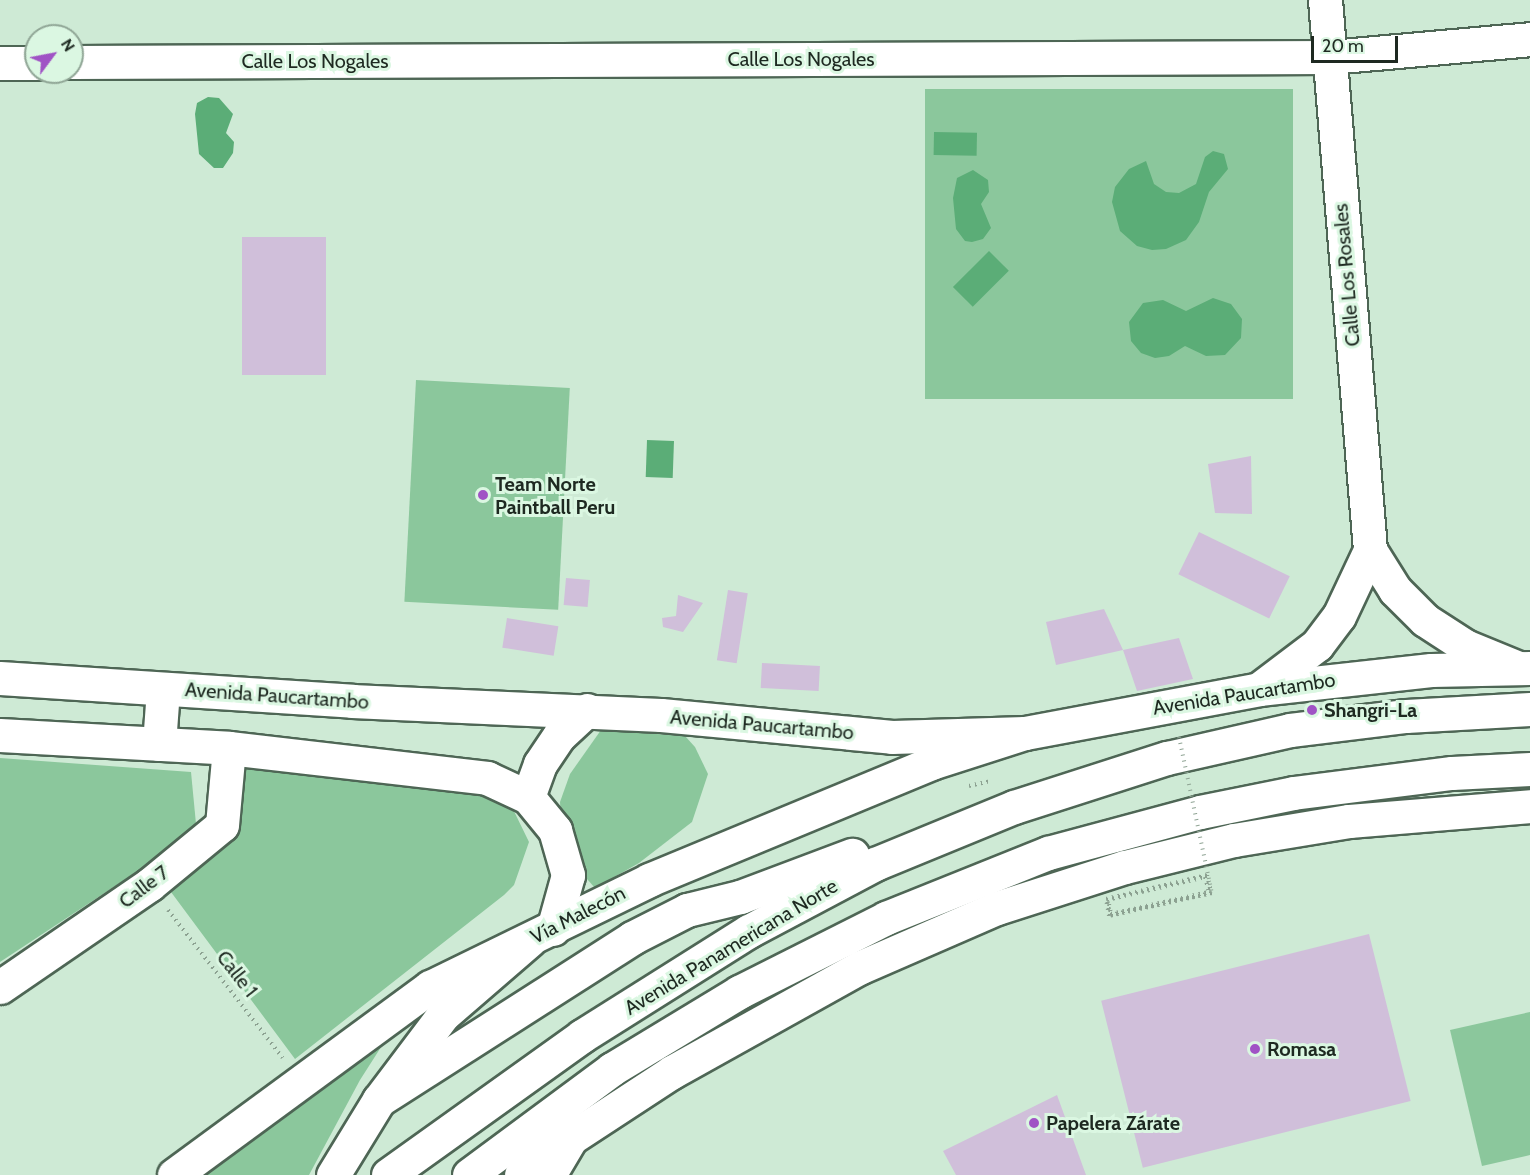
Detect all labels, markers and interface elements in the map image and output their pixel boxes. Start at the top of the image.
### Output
north arrow [24,24,84,84]
scale bar [1314,24,1401,62]
text: N [57,35,79,55]
text: 20 m [1322,35,1364,57]
street label: Calle Los Nogales [727,47,875,71]
street label: Calle Los Nogales [241,49,389,73]
street label: Calle Los Rosales [1329,203,1365,347]
place label: Team Norte Paintball Peru [495,472,615,519]
marker: Team Norte Paintball Peru [476,488,490,502]
street label: Avenida Paucartambo [1151,668,1337,720]
street label: Avenida Paucartambo [184,678,370,714]
place label: Shangri-La [1324,698,1417,722]
marker: Shangri-La [1305,703,1319,717]
street label: Avenida Paucartambo [669,705,855,745]
street label: Calle 7 [114,861,174,913]
street label: Avenida Panamericana Norte [620,874,842,1020]
street label: Vía Malecón [527,881,629,949]
street label: Calle 1 [211,946,263,1002]
place label: Romasa [1267,1037,1336,1061]
marker: Romasa [1248,1042,1262,1056]
place label: Papelera Zárate [1046,1111,1180,1135]
marker: Papelera Zárate [1027,1116,1041,1130]

